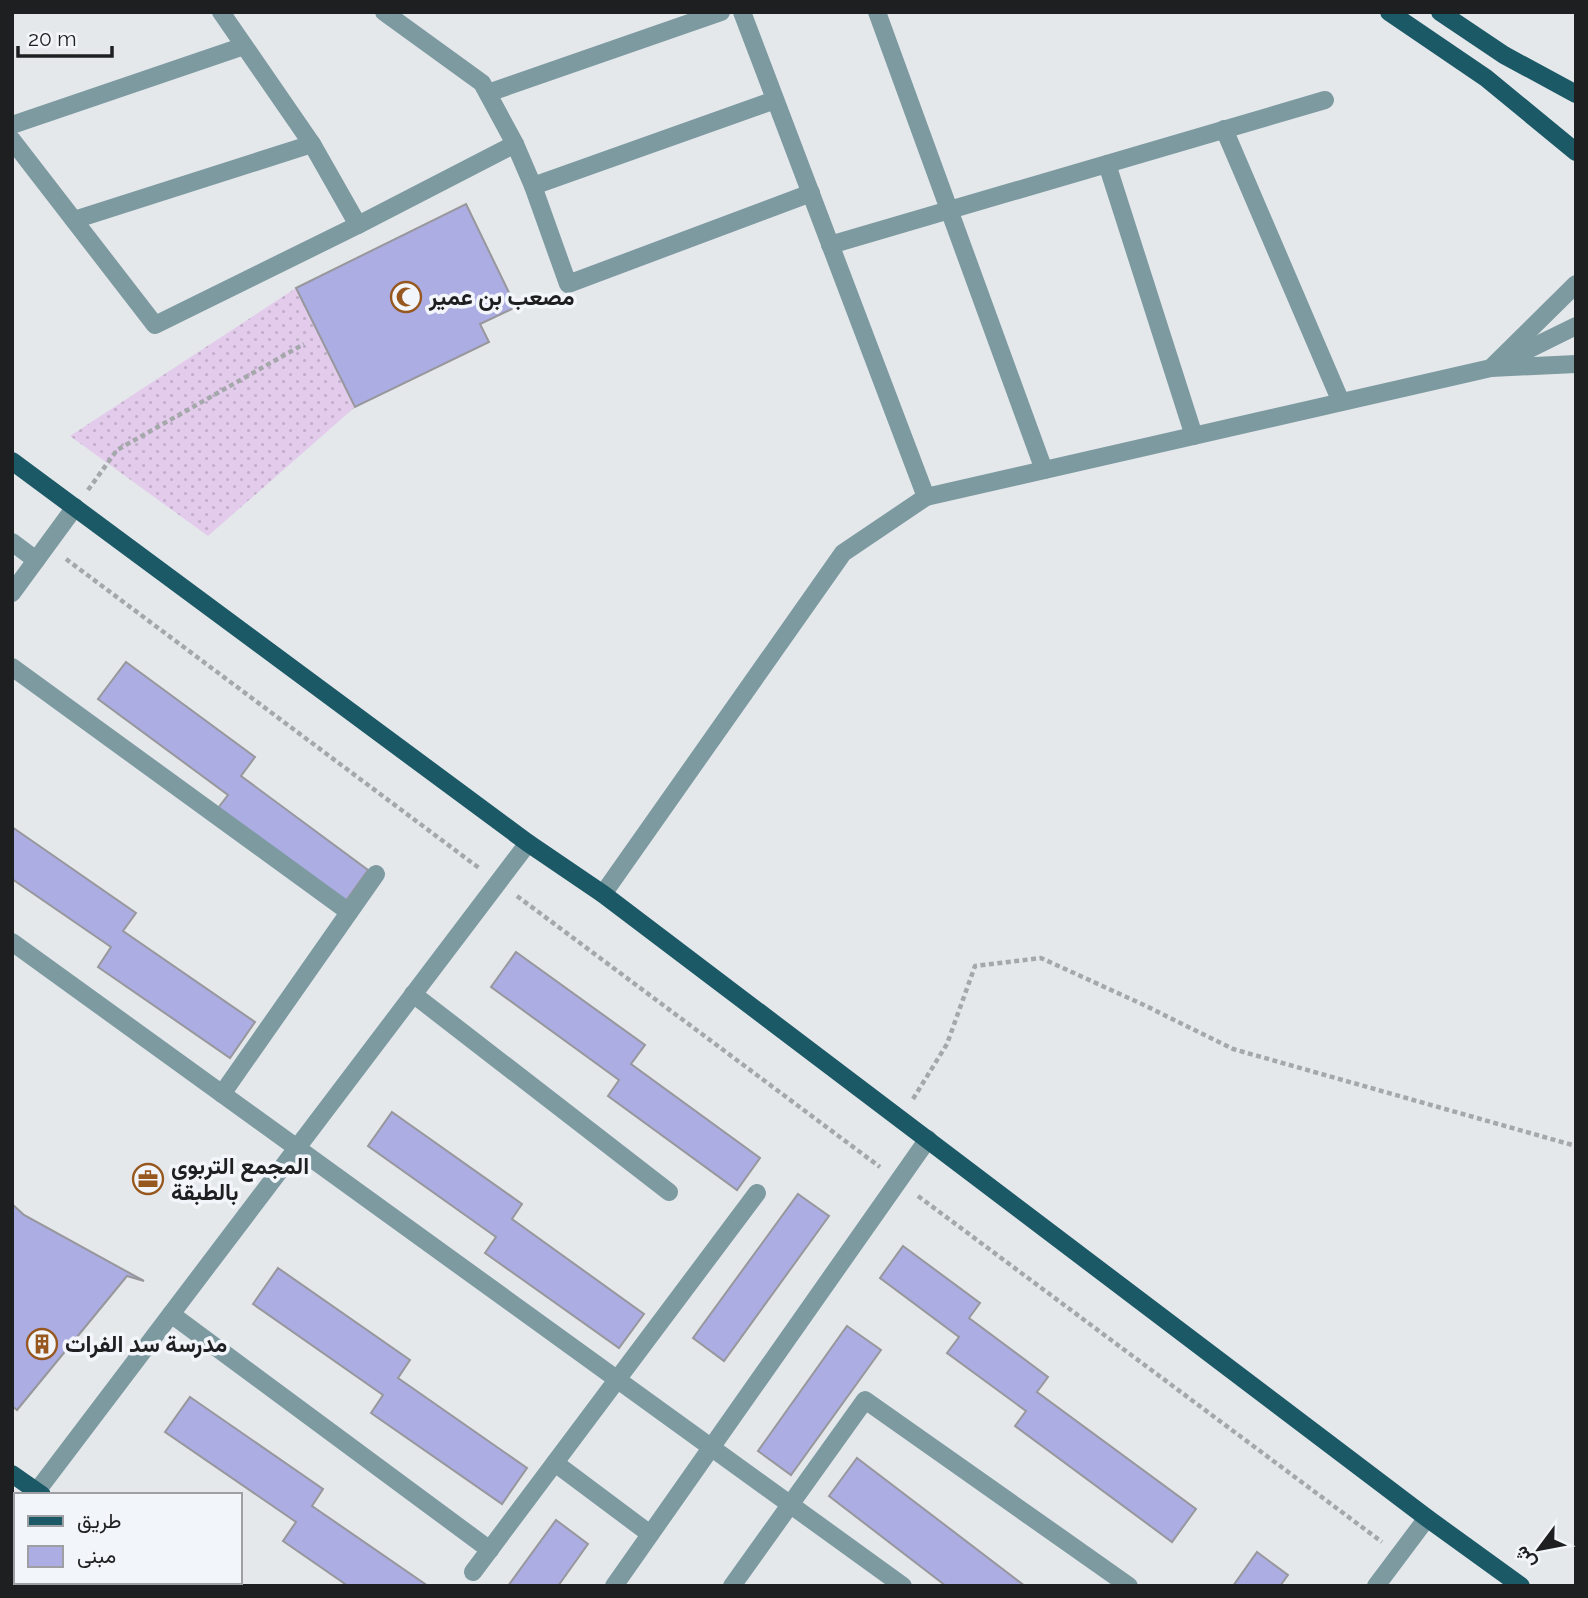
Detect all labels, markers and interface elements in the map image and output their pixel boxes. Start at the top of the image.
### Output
scale bar [18,14,112,58]
text: 20 m [28,26,76,51]
mosque icon: مصعب بن عمير [389,280,423,314]
place label: مصعب بن عمير [428,283,575,312]
place label: المجمع التربوي بالطبقة [171,1152,309,1206]
office icon: المجمع التربوي بالطبقة [131,1162,165,1196]
building icon: مدرسة سد الفرات [25,1327,59,1361]
place label: مدرسة سد الفرات [65,1330,227,1359]
legend [14,1493,242,1584]
text: طريق [77,1508,122,1534]
north arrow [1504,1514,1574,1584]
text: ش [1509,1542,1541,1574]
text: مبنى [77,1543,116,1568]

